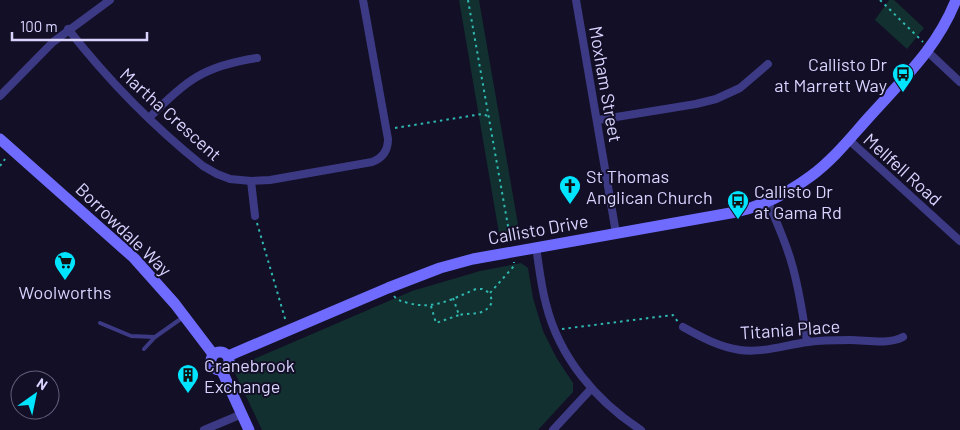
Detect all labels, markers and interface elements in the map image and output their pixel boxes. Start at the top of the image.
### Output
scale bar [12,10,148,42]
text: 100 m [20,17,58,35]
street label: Moxham Street [585,24,627,144]
place label: Callisto Dr at Marrett Way [774,53,887,96]
bus stop icon: Callisto Dr at Marrett Way [891,62,915,93]
street label: Martha Crescent [116,63,226,165]
street label: Mellfell Road [859,128,947,210]
place label: St Thomas Anglican Church [586,165,713,208]
church icon: St Thomas Anglican Church [558,174,582,205]
street label: Borrowdale Way [71,178,177,280]
place label: Callisto Dr at Gama Rd [754,180,842,223]
bus stop icon: Callisto Dr at Gama Rd [726,189,750,220]
street label: Callisto Drive [486,209,590,249]
supermarket icon: Woolworths [53,250,77,281]
place label: Woolworths [19,281,111,303]
street label: Titania Place [739,315,841,343]
place label: Cranebrook Exchange [204,354,295,397]
building icon: Cranebrook Exchange [176,363,200,394]
north arrow [10,370,60,420]
text: N [34,374,51,393]

